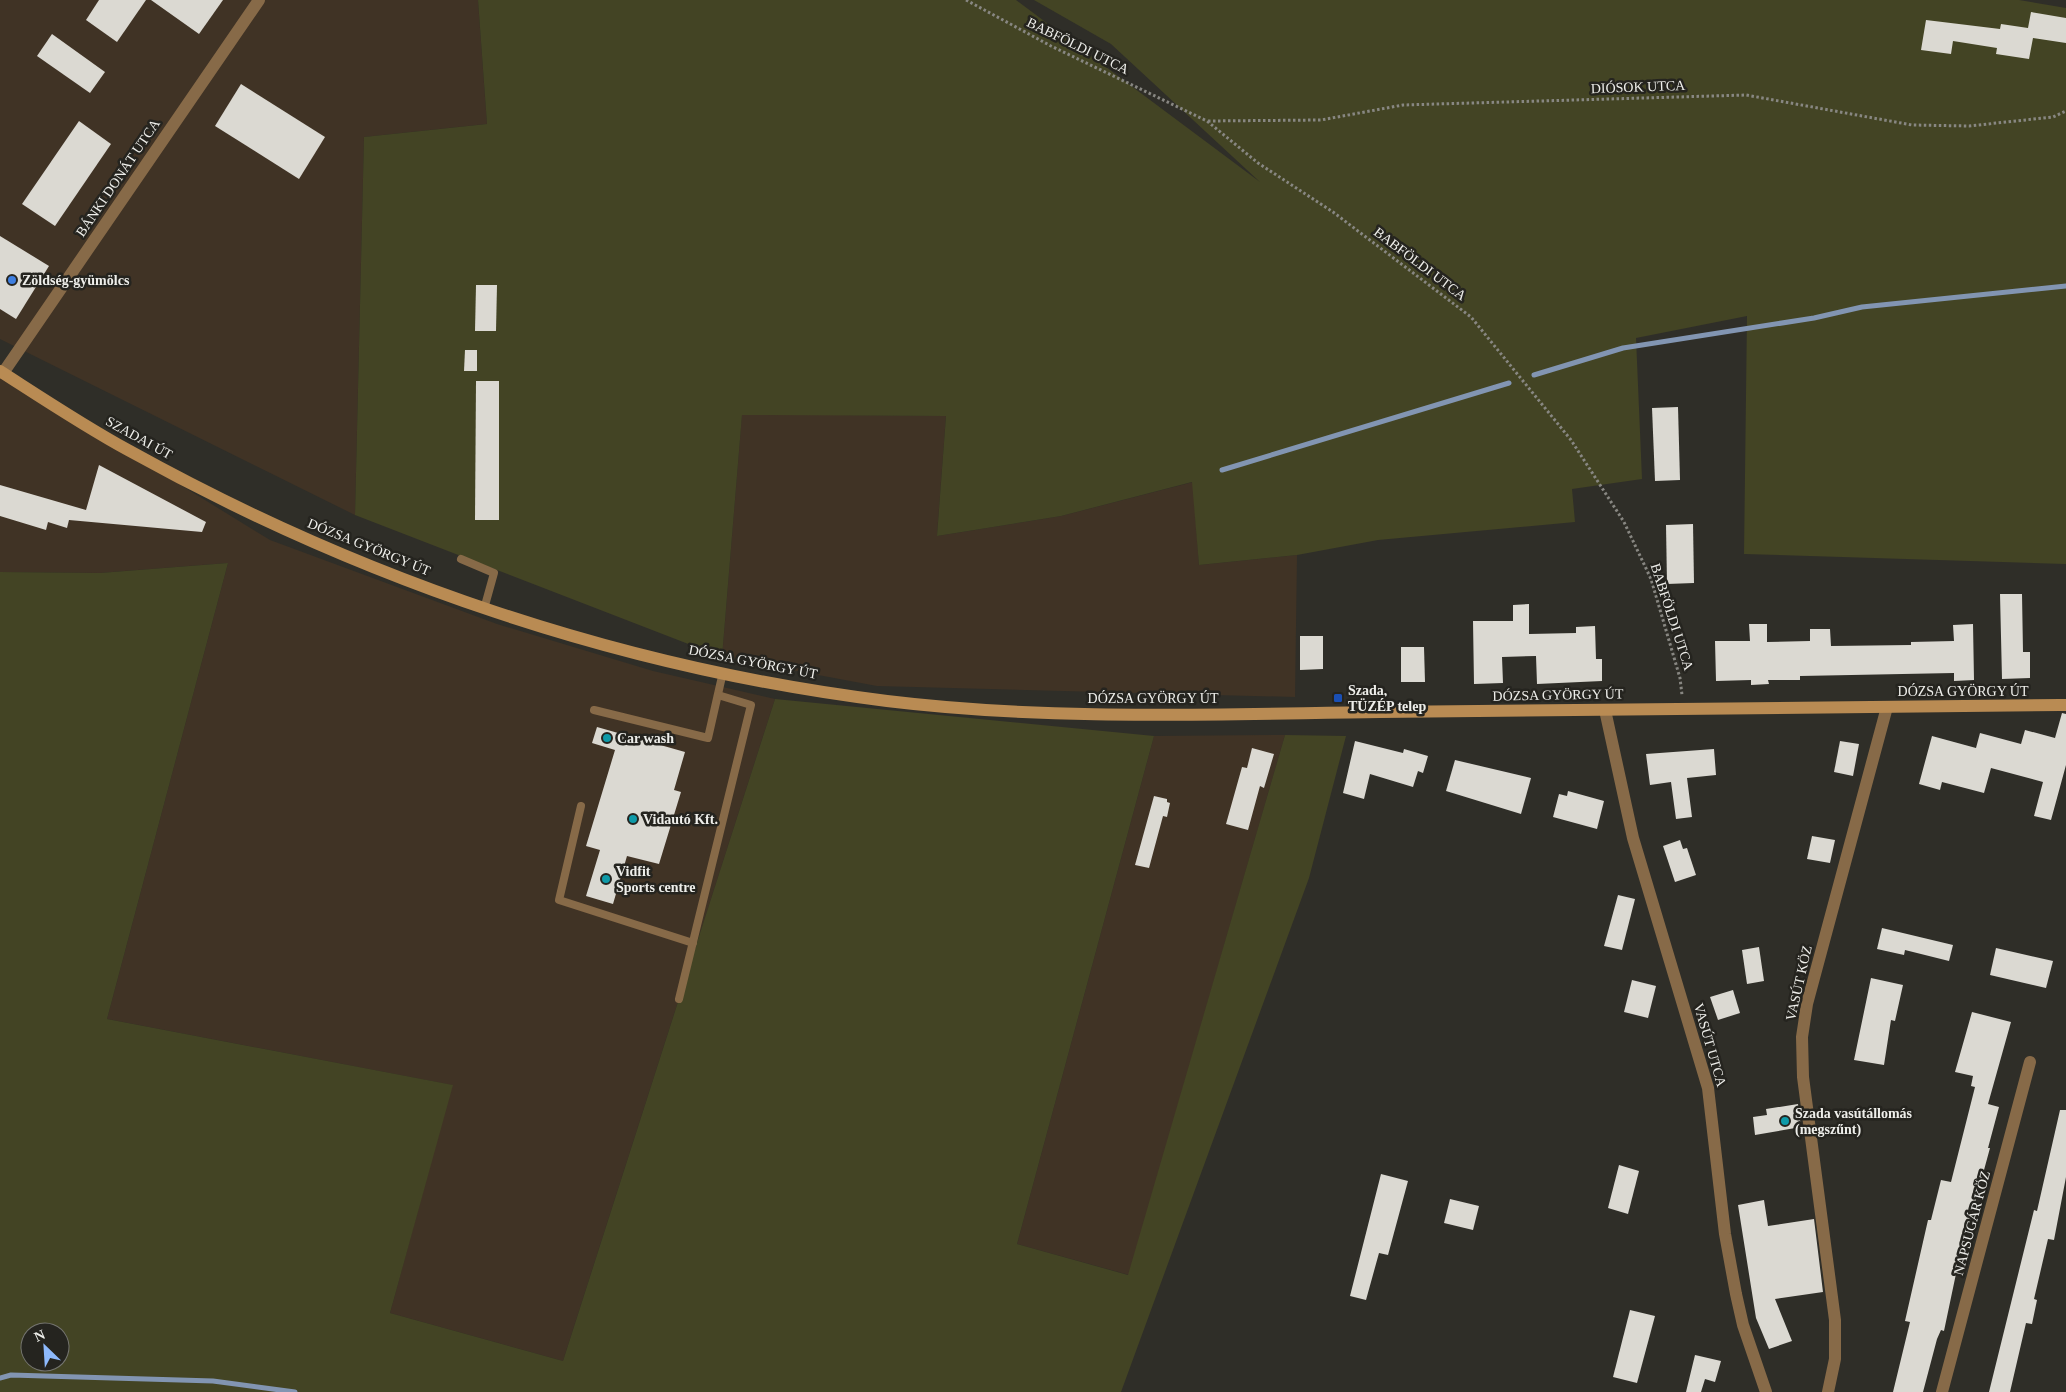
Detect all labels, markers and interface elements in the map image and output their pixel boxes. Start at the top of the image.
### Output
street label: BABFÖLDI UTCA [1025,14,1133,78]
street label: DIÓSOK UTCA [1590,77,1686,96]
street label: BÁNKI DONÁT UTCA [72,115,163,239]
street label: BABFÖLDI UTCA [1371,224,1470,304]
place label: Zöldség-gyümölcs [22,273,130,288]
marker: Zöldség-gyümölcs [6,274,18,286]
street label: SZADAI ÚT [103,413,176,463]
street label: DÓZSA GYÖRGY ÚT [305,515,433,579]
street label: BABFÖLDI UTCA [1648,561,1698,673]
street label: DÓZSA GYÖRGY ÚT [687,641,819,682]
place label: Szada, TÜZÉP telep [1348,683,1426,714]
street label: DÓZSA GYÖRGY ÚT [1898,683,2029,699]
street label: DÓZSA GYÖRGY ÚT [1492,685,1624,704]
street label: DÓZSA GYÖRGY ÚT [1088,690,1219,706]
marker: Szada, TÜZÉP telep [1332,692,1344,704]
place label: Car wash [617,731,674,746]
marker: Car wash [601,732,613,744]
place label: Vidautó Kft. [643,812,718,827]
marker: Vidautó Kft. [627,813,639,825]
place label: Vidfit Sports centre [616,864,695,895]
marker: Vidfit Sports centre [600,873,612,885]
street label: VASÚT KÖZ [1782,944,1815,1022]
street label: VASÚT UTCA [1691,1001,1730,1089]
place label: Szada vasútállomás (megszűnt) [1795,1106,1913,1138]
marker: Szada vasútállomás (megszűnt) [1779,1115,1791,1127]
street label: NAPSUGÁR KÖZ [1950,1169,1993,1277]
north arrow [20,1322,70,1372]
text: N [32,1327,47,1345]

